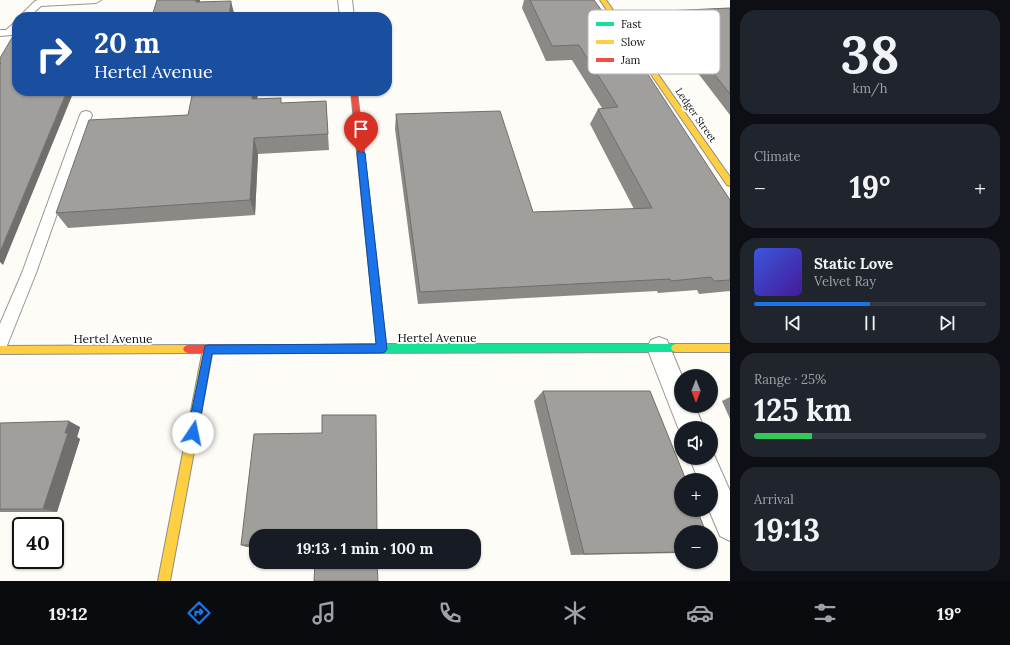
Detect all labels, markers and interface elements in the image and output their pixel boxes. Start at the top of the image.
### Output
legend [588,10,720,74]
text: Fast [621,17,642,31]
text: 38 [841,21,899,87]
text: 20 m [94,25,160,61]
icon: right [28,28,80,80]
text: Slow [621,35,646,49]
text: Jam [620,53,641,67]
text: Hertel Avenue [94,60,213,83]
text: km/h [852,80,888,97]
street label: Ledger Street [673,85,720,145]
pin [344,112,378,153]
icon: arrive [350,118,372,140]
text: Climate [754,148,801,165]
text: 19° [850,168,890,206]
text: − [754,174,766,202]
text: + [974,174,986,202]
text: Static Love [814,254,893,273]
text: Velvet Ray [814,273,876,290]
icon: previous [782,312,804,334]
icon: pause [859,312,881,334]
icon: next [936,312,958,334]
street label: Hertel Avenue [397,330,477,345]
street label: Hertel Avenue [73,331,153,346]
north arrow [674,369,718,413]
map controls [674,369,718,569]
text: Range · 25% [754,371,826,388]
text: 125 km [754,391,852,429]
position arrow [172,412,214,454]
button: sound [674,421,718,465]
button: + [674,473,718,517]
text: Arrival [754,491,794,508]
text: 19:13 [754,511,820,549]
speed limit sign: 40 [12,517,64,569]
button: − [674,525,718,569]
text: 19:13 · 1 min · 100 m [297,539,433,558]
icon: directions [185,599,213,627]
icon: music [310,599,338,627]
icon: phone [436,599,464,627]
icon: climate [561,599,589,627]
icon: car [686,599,714,627]
icon: filters [811,599,839,627]
text: 19:12 [49,602,88,625]
text: 19° [937,602,961,625]

